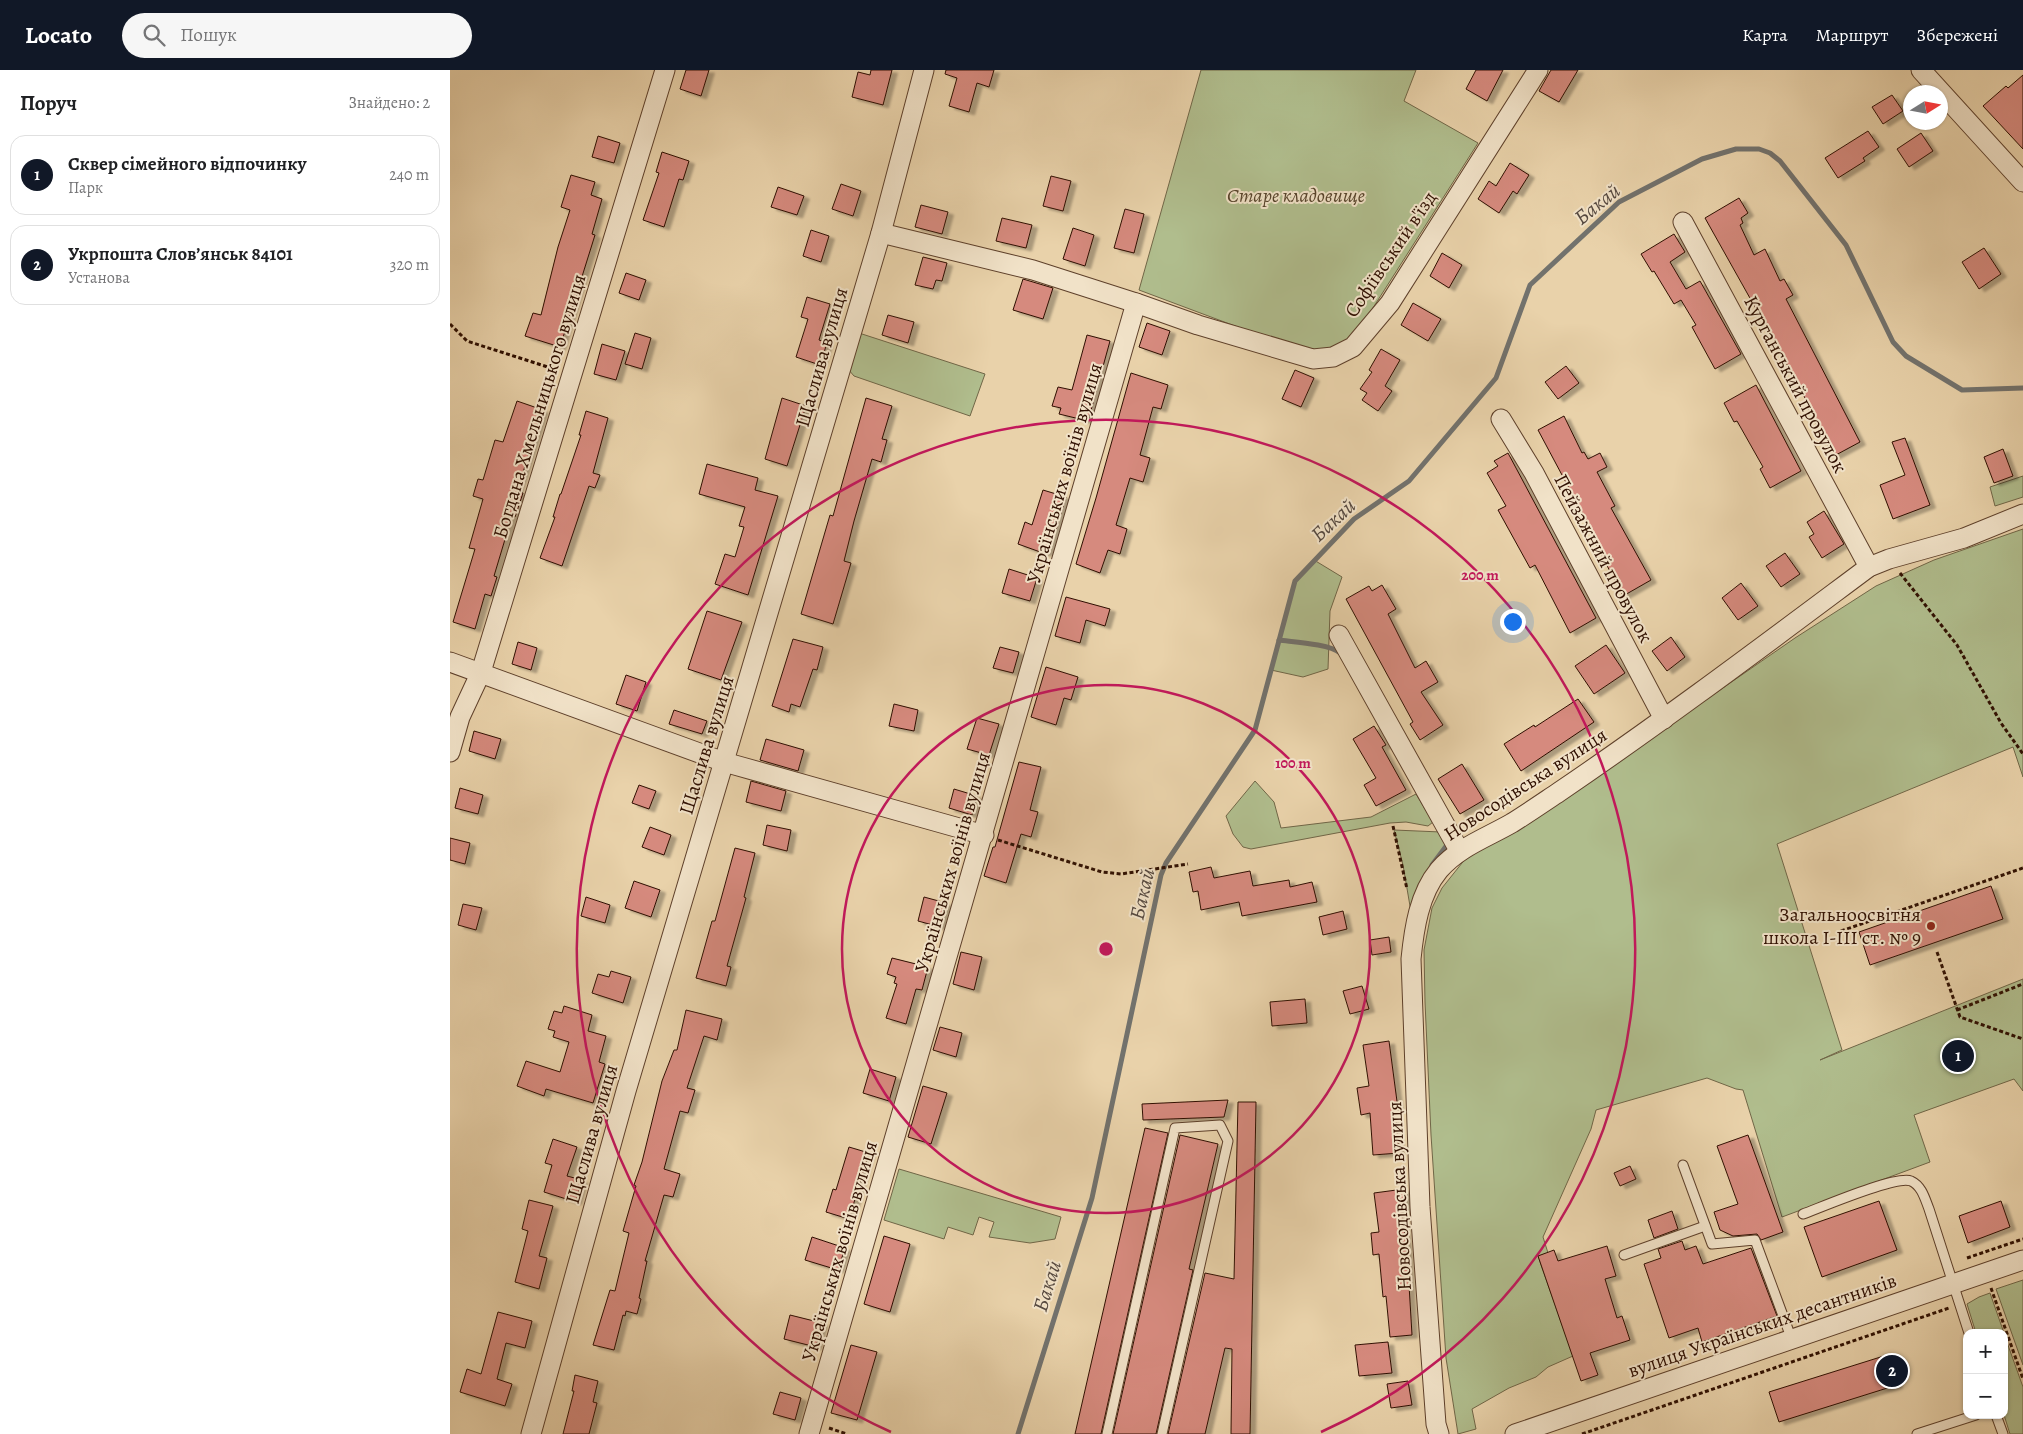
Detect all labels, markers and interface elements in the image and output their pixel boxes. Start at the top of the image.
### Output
search box [122,13,472,58]
text: Locato [25,19,92,51]
icon: search [140,21,168,49]
text: Пошук [180,22,237,48]
text: Карта [1742,23,1788,47]
text: Маршрут [1816,23,1889,47]
text: Збережені [1917,23,1998,47]
north arrow [1903,85,1948,130]
text: Поруч [20,89,77,117]
text: Знайдено: 2 [349,92,430,114]
text: Сквер сімейного відпочинку [68,151,307,177]
text: 1 [34,164,40,186]
text: 240 m [389,164,429,186]
text: Парк [68,177,103,199]
water label: Бакай [1568,177,1626,231]
park label: Старе кладовище [1227,182,1365,209]
street label: Софіївський в'їзд [1338,186,1443,323]
text: Укрпошта Слов’янськ 84101 [68,241,293,267]
text: 2 [33,254,41,276]
text: 320 m [390,254,429,276]
text: Установа [68,267,130,289]
street label: Богдана Хмельницького вулиця [486,271,593,542]
street label: Щаслива вулиця [789,284,854,430]
street label: Курганський провулок [1737,291,1854,478]
street label: Українських воїнів вулиця [1020,360,1109,587]
street label: Пейзажний провулок [1548,469,1659,647]
water label: Бакай [1304,492,1362,548]
text: 200 m [1461,565,1499,585]
your location [1500,609,1526,635]
street label: Щаслива вулиця [673,672,740,818]
street label: Новосодівська вулиця [1438,722,1612,847]
street label: Українських воїнів вулиця [908,749,997,976]
text: 100 m [1275,753,1311,773]
water label: Бакай [1123,866,1161,922]
place label: Загальноосвітня школа І-ІІІ ст. № 9 [1763,901,1921,951]
marker: Загальноосвітня школа І-ІІІ ст. № 9 [1925,920,1937,932]
centre of rings [1097,940,1115,958]
pin: 1 [1942,1037,1974,1075]
street label: Щаслива вулиця [559,1061,624,1207]
street label: Новосодівська вулиця [1381,1101,1418,1291]
street label: Українських воїнів вулиця [795,1138,884,1365]
water label: Бакай [1026,1257,1068,1315]
street label: вулиця Українських десантників [1624,1267,1900,1384]
map controls [1963,1329,2008,1419]
button: + [1963,1329,2008,1374]
pin: 2 [1876,1352,1908,1390]
button: − [1963,1374,2008,1419]

